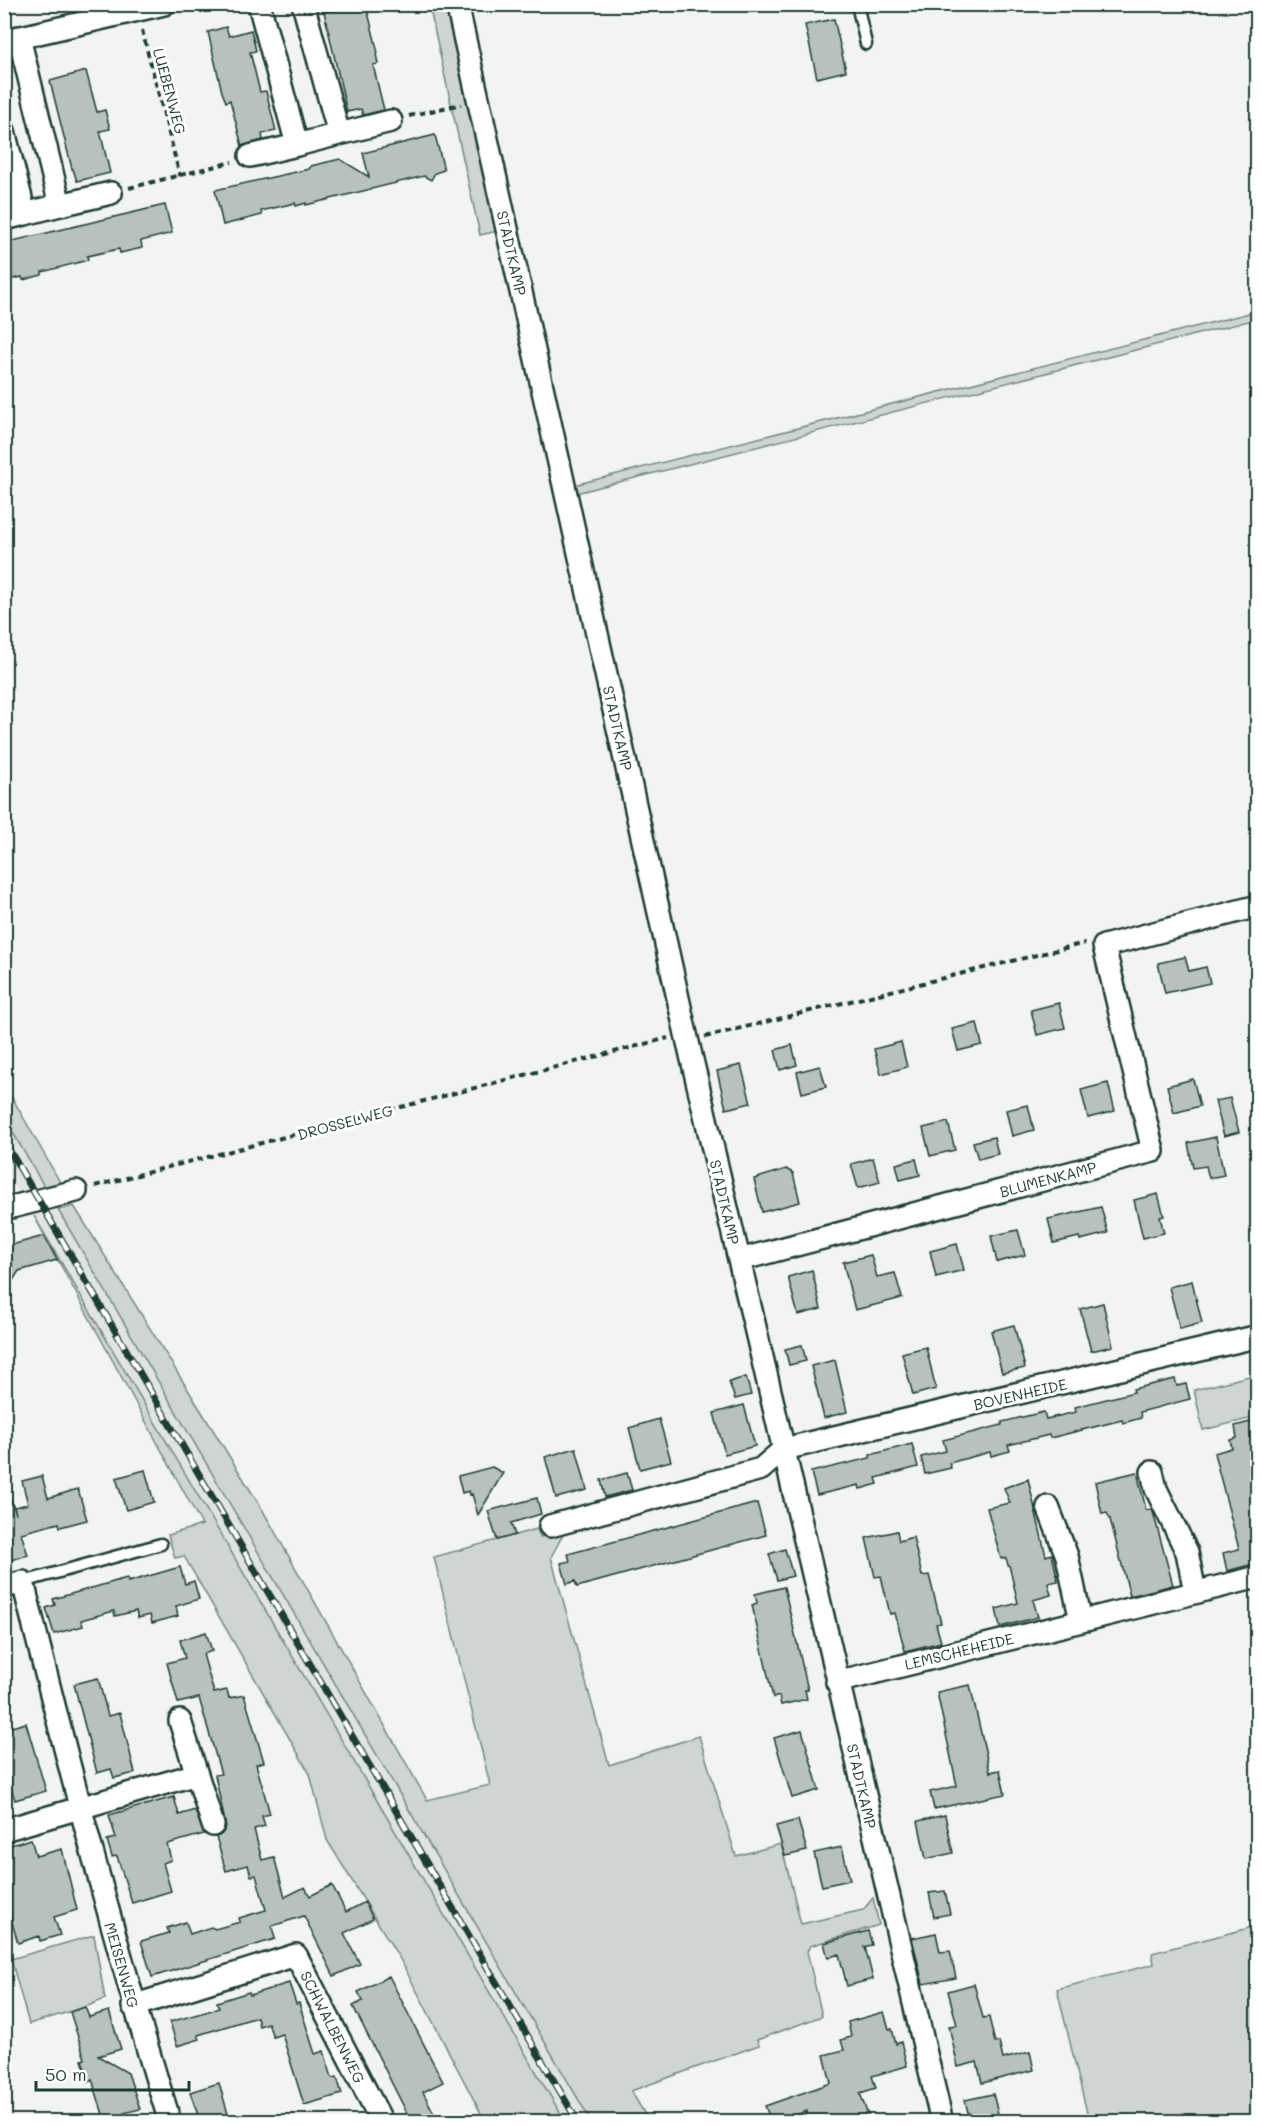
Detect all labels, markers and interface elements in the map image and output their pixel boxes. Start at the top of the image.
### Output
street label: LUEBENWEG [149,46,191,136]
street label: STADTKAMP [493,209,531,297]
street label: STADTKAMP [599,684,637,772]
street label: DROSSELWEG [295,1100,395,1144]
street label: BLUMENKAMP [997,1156,1099,1202]
street label: STADTKAMP [706,1158,744,1246]
street label: BOVENHEIDE [971,1373,1069,1414]
street label: LEMSCHEHEIDE [902,1628,1016,1674]
street label: STADTKAMP [843,1742,881,1830]
street label: MEISENWEG [100,1920,144,2010]
street label: SCHWALBENWEG [296,1968,370,2086]
scale bar [36,2054,189,2092]
text: 50 m [45,2062,87,2086]

